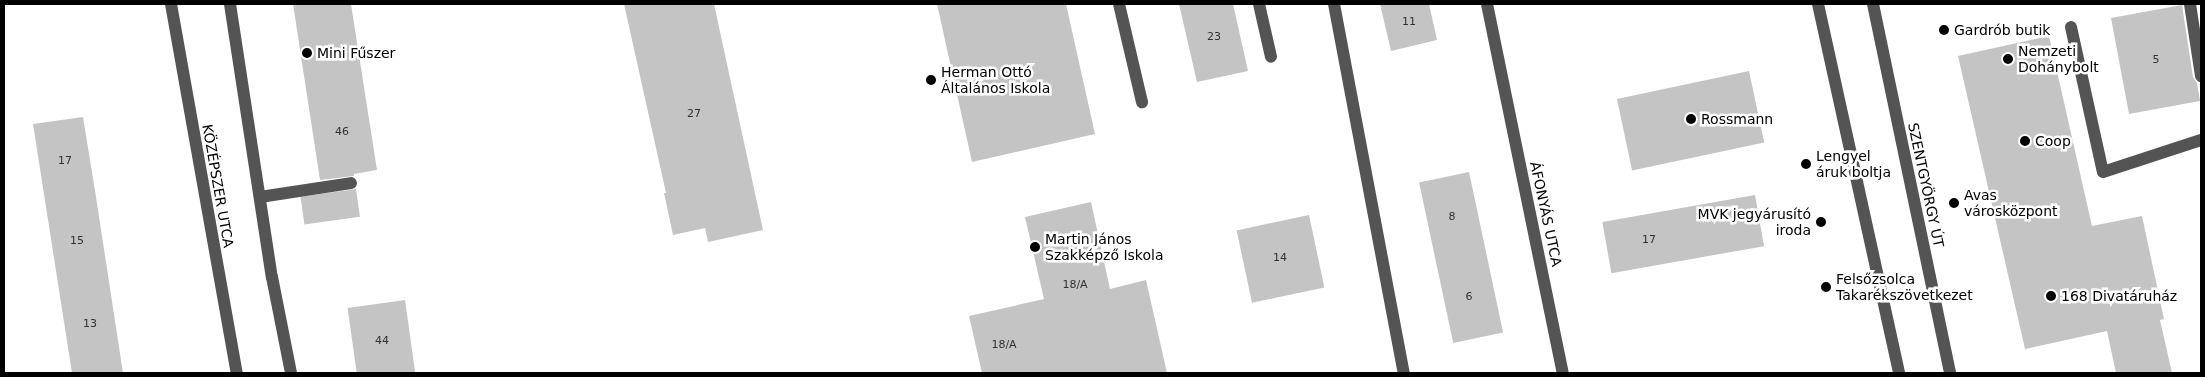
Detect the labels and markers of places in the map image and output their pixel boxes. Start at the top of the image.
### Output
place label: Gardrób butik [1954,22,2050,38]
marker: Gardrób butik [1938,24,1950,36]
place label: Nemzeti Dohánybolt [2018,43,2099,75]
place label: Mini Fűszer [317,45,395,61]
marker: Mini Fűszer [301,47,313,59]
marker: Nemzeti Dohánybolt [2002,53,2014,65]
place label: Herman Ottó Általános Iskola [941,64,1050,96]
marker: Herman Ottó Általános Iskola [925,74,937,86]
place label: Rossmann [1701,111,1773,127]
marker: Rossmann [1685,113,1697,125]
place label: Coop [2035,133,2071,149]
marker: Coop [2019,135,2031,147]
place label: Lengyel áruk boltja [1816,148,1891,180]
marker: Lengyel áruk boltja [1800,158,1812,170]
place label: Avas városközpont [1964,187,2058,220]
marker: Avas városközpont [1948,197,1960,209]
place label: MVK jegyárusító iroda [1698,206,1811,238]
marker: MVK jegyárusító iroda [1815,216,1827,228]
place label: Martin János Szakképző Iskola [1045,231,1163,264]
marker: Martin János Szakképző Iskola [1029,241,1041,253]
place label: Felsőzsolca Takarékszövetkezet [1836,271,1973,304]
marker: Felsőzsolca Takarékszövetkezet [1820,281,1832,293]
place label: 168 Divatáruház [2061,288,2177,304]
marker: 168 Divatáruház [2045,290,2057,302]

